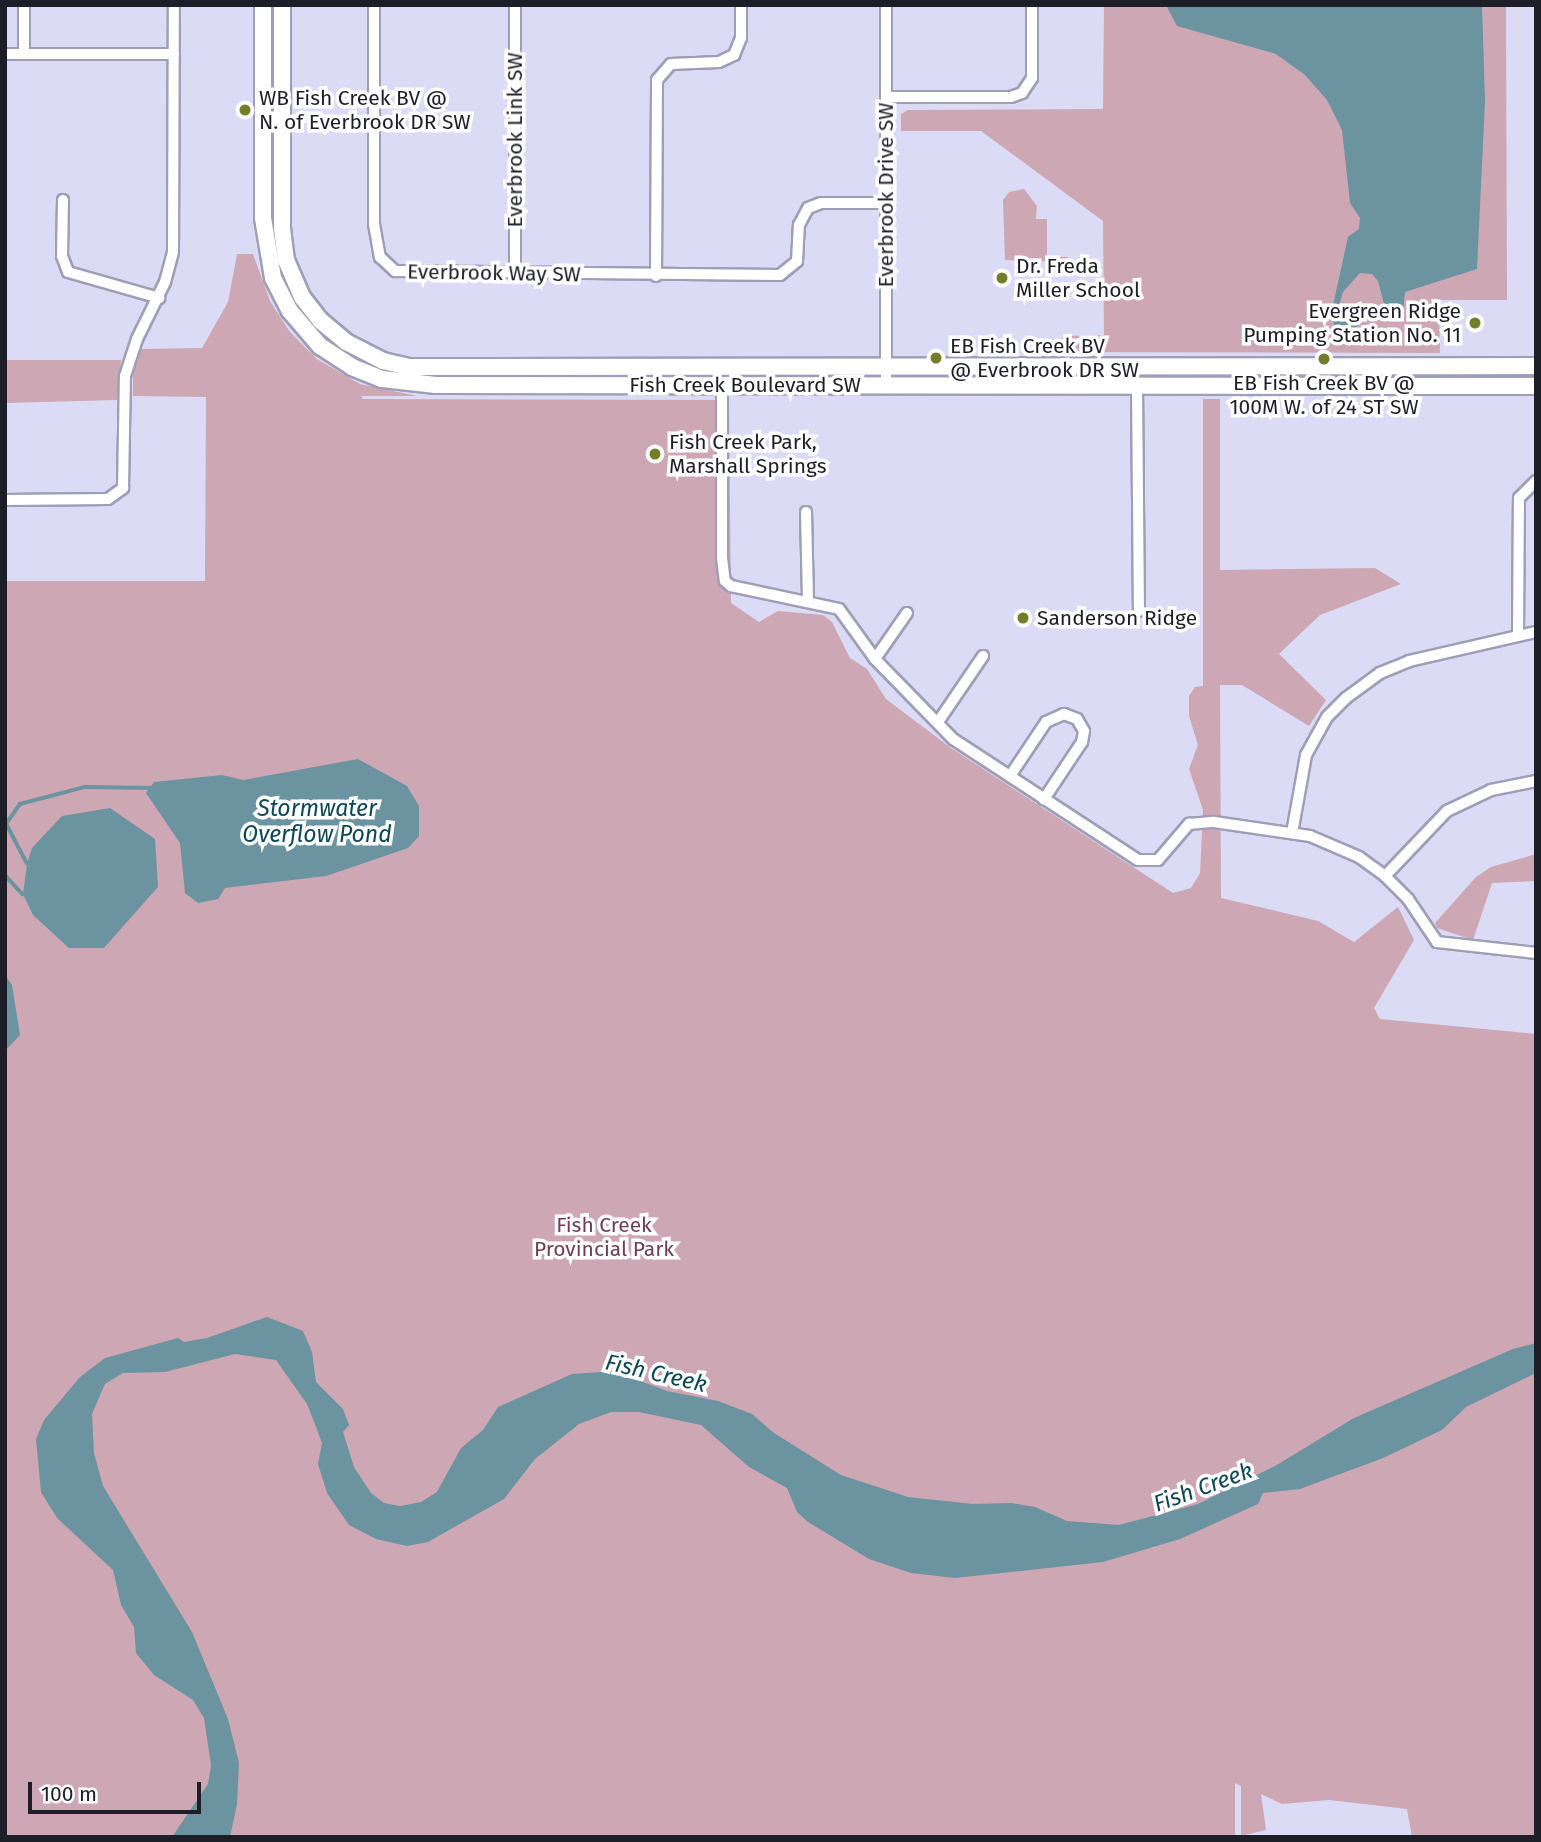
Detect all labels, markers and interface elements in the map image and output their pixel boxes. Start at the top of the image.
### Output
street label: Everbrook Link SW [502,53,528,227]
place label: WB Fish Creek BV @ N. of Everbrook DR SW [259,85,471,135]
marker: WB Fish Creek BV @ N. of Everbrook DR SW [237,102,253,118]
street label: Everbrook Drive SW [873,103,899,287]
place label: Dr. Freda Miller School [1016,253,1140,303]
street label: Everbrook Way SW [407,259,581,287]
marker: Dr. Freda Miller School [994,270,1010,286]
place label: Evergreen Ridge Pumping Station No. 11 [1243,298,1461,348]
marker: Evergreen Ridge Pumping Station No. 11 [1467,315,1483,331]
place label: EB Fish Creek BV @ Everbrook DR SW [950,333,1139,383]
marker: EB Fish Creek BV @ Everbrook DR SW [928,350,944,366]
marker: EB Fish Creek BV @ 100M W. of 24 ST SW [1316,351,1332,367]
place label: EB Fish Creek BV @ 100M W. of 24 ST SW [1229,370,1419,420]
street label: Fish Creek Boulevard SW [629,372,861,398]
place label: Fish Creek Park, Marshall Springs [669,429,827,479]
marker: Fish Creek Park, Marshall Springs [647,446,663,462]
place label: Sanderson Ridge [1037,605,1197,631]
marker: Sanderson Ridge [1015,610,1031,626]
water label: Stormwater Overflow Pond [242,794,392,848]
park label: Fish Creek Provincial Park [534,1212,674,1262]
water label: Fish Creek [603,1348,709,1398]
water label: Fish Creek [1150,1456,1256,1518]
scale bar [32,1769,205,1813]
text: 100 m [41,1781,97,1807]

